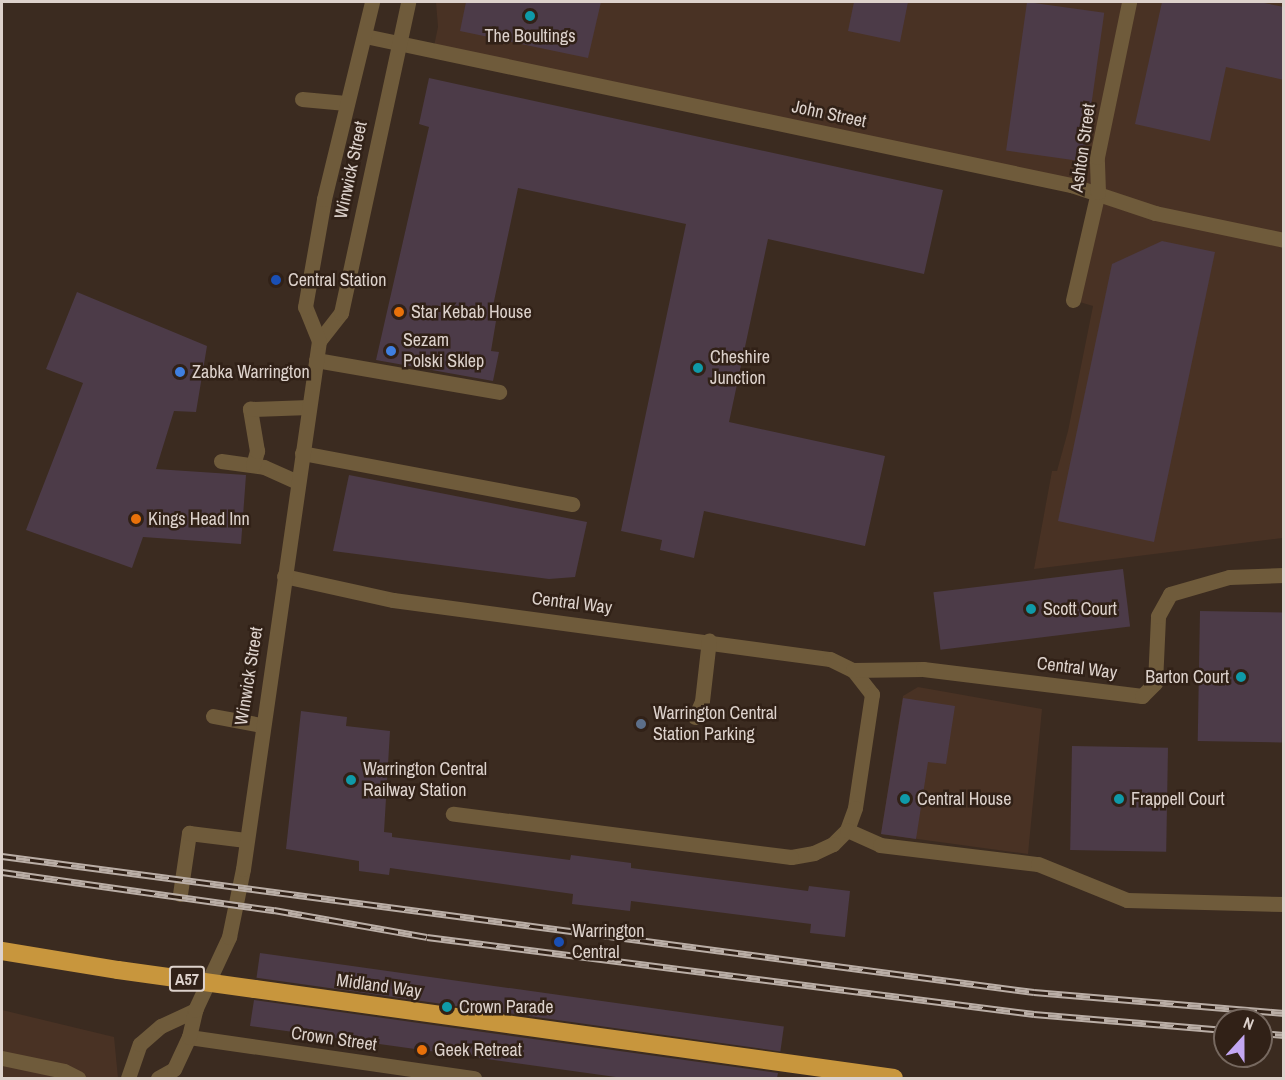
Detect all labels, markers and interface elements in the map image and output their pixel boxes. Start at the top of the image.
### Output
marker: The Boultings [523,9,537,23]
place label: The Boultings [484,25,576,47]
street label: John Street [790,96,868,132]
street label: Ashton Street [1066,102,1100,194]
street label: Winwick Street [330,119,372,221]
place label: Central Station [288,269,386,291]
marker: Central Station [269,273,283,287]
place label: Star Kebab House [411,301,532,323]
marker: Star Kebab House [392,305,406,319]
place label: Sezam Polski Sklep [403,330,484,372]
marker: Sezam Polski Sklep [384,344,398,358]
place label: Cheshire Junction [710,347,770,389]
place label: Zabka Warrington [192,361,310,383]
marker: Cheshire Junction [691,361,705,375]
marker: Zabka Warrington [173,365,187,379]
place label: Kings Head Inn [148,508,250,530]
marker: Kings Head Inn [129,512,143,526]
street label: Central Way [531,587,613,619]
place label: Scott Court [1043,598,1117,620]
marker: Scott Court [1024,602,1038,616]
street label: Winwick Street [231,625,267,727]
street label: Central Way [1036,652,1118,684]
place label: Barton Court [1145,666,1229,688]
marker: Barton Court [1234,670,1248,684]
place label: Warrington Central Station Parking [653,703,777,746]
marker: Warrington Central Station Parking [634,717,648,731]
place label: Warrington Central Railway Station [363,759,487,802]
marker: Warrington Central Railway Station [344,773,358,787]
place label: Central House [917,788,1011,810]
place label: Frappell Court [1131,788,1225,810]
marker: Central House [898,792,912,806]
marker: Frappell Court [1112,792,1126,806]
place label: Warrington Central [572,921,644,964]
marker: Warrington Central [550,933,568,951]
road number: A57 [168,966,207,992]
street label: Midland Way [335,969,423,1003]
place label: Crown Parade [459,996,553,1018]
marker: Crown Parade [440,1000,454,1014]
north arrow [1213,1008,1273,1068]
text: N [1240,1011,1257,1035]
street label: Crown Street [290,1022,378,1056]
place label: Geek Retreat [434,1039,522,1061]
marker: Geek Retreat [415,1043,429,1057]

